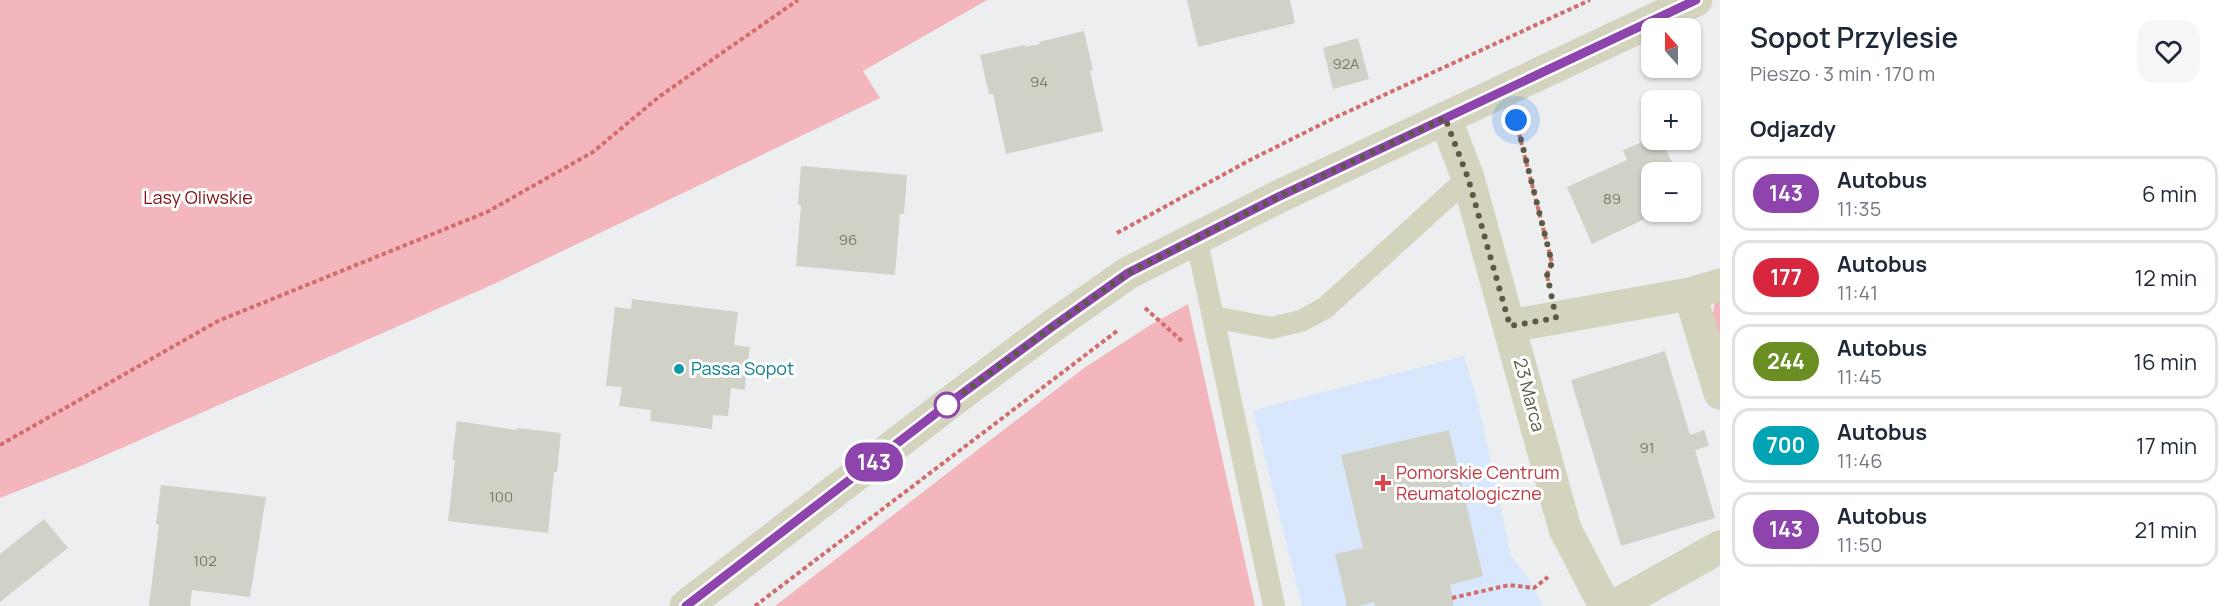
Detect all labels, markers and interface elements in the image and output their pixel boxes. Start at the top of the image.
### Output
north arrow [1641,18,1701,78]
map controls [1641,18,1701,222]
text: Sopot Przylesie [1750,18,1958,56]
button: heart [2137,20,2200,83]
house number: 92A [1332,53,1360,74]
text: Pieszo · 3 min · 170 m [1750,60,1935,87]
house number: 94 [1030,71,1048,92]
button: + [1641,90,1701,150]
your location [1501,105,1531,135]
text: Odjazdy [1750,114,1836,144]
button: − [1641,162,1701,222]
text: Autobus [1837,165,1927,195]
text: 143 [1769,179,1803,207]
text: 6 min [2142,179,2197,209]
park label: Lasy Oliwskie [143,185,253,209]
house number: 89 [1603,188,1621,209]
text: 11:35 [1837,195,1881,222]
house number: 96 [839,229,857,250]
text: Autobus [1837,249,1927,279]
text: 177 [1770,263,1802,291]
text: 12 min [2135,263,2197,293]
text: 11:41 [1837,279,1878,306]
text: Autobus [1837,333,1927,363]
text: 244 [1767,347,1805,375]
text: 16 min [2134,347,2197,377]
street label: 23 Marca [1509,355,1551,434]
place label: Passa Sopot [691,356,794,380]
marker: Passa Sopot [672,362,686,376]
text: 11:45 [1837,363,1882,390]
unlabelled marker [934,392,960,418]
text: Autobus [1837,417,1927,447]
text: 700 [1767,431,1805,459]
text: 17 min [2136,431,2197,461]
house number: 91 [1639,437,1655,458]
line badge: 143 [840,442,908,482]
text: 11:46 [1837,447,1883,474]
text: 143 [857,448,891,476]
place label: Pomorskie Centrum Reumatologiczne [1396,460,1560,505]
marker: Pomorskie Centrum Reumatologiczne [1374,474,1392,492]
house number: 100 [489,486,513,507]
text: Autobus [1837,501,1927,531]
text: 143 [1769,515,1803,543]
text: 21 min [2135,515,2197,545]
text: 11:50 [1837,531,1882,558]
house number: 102 [193,550,217,571]

